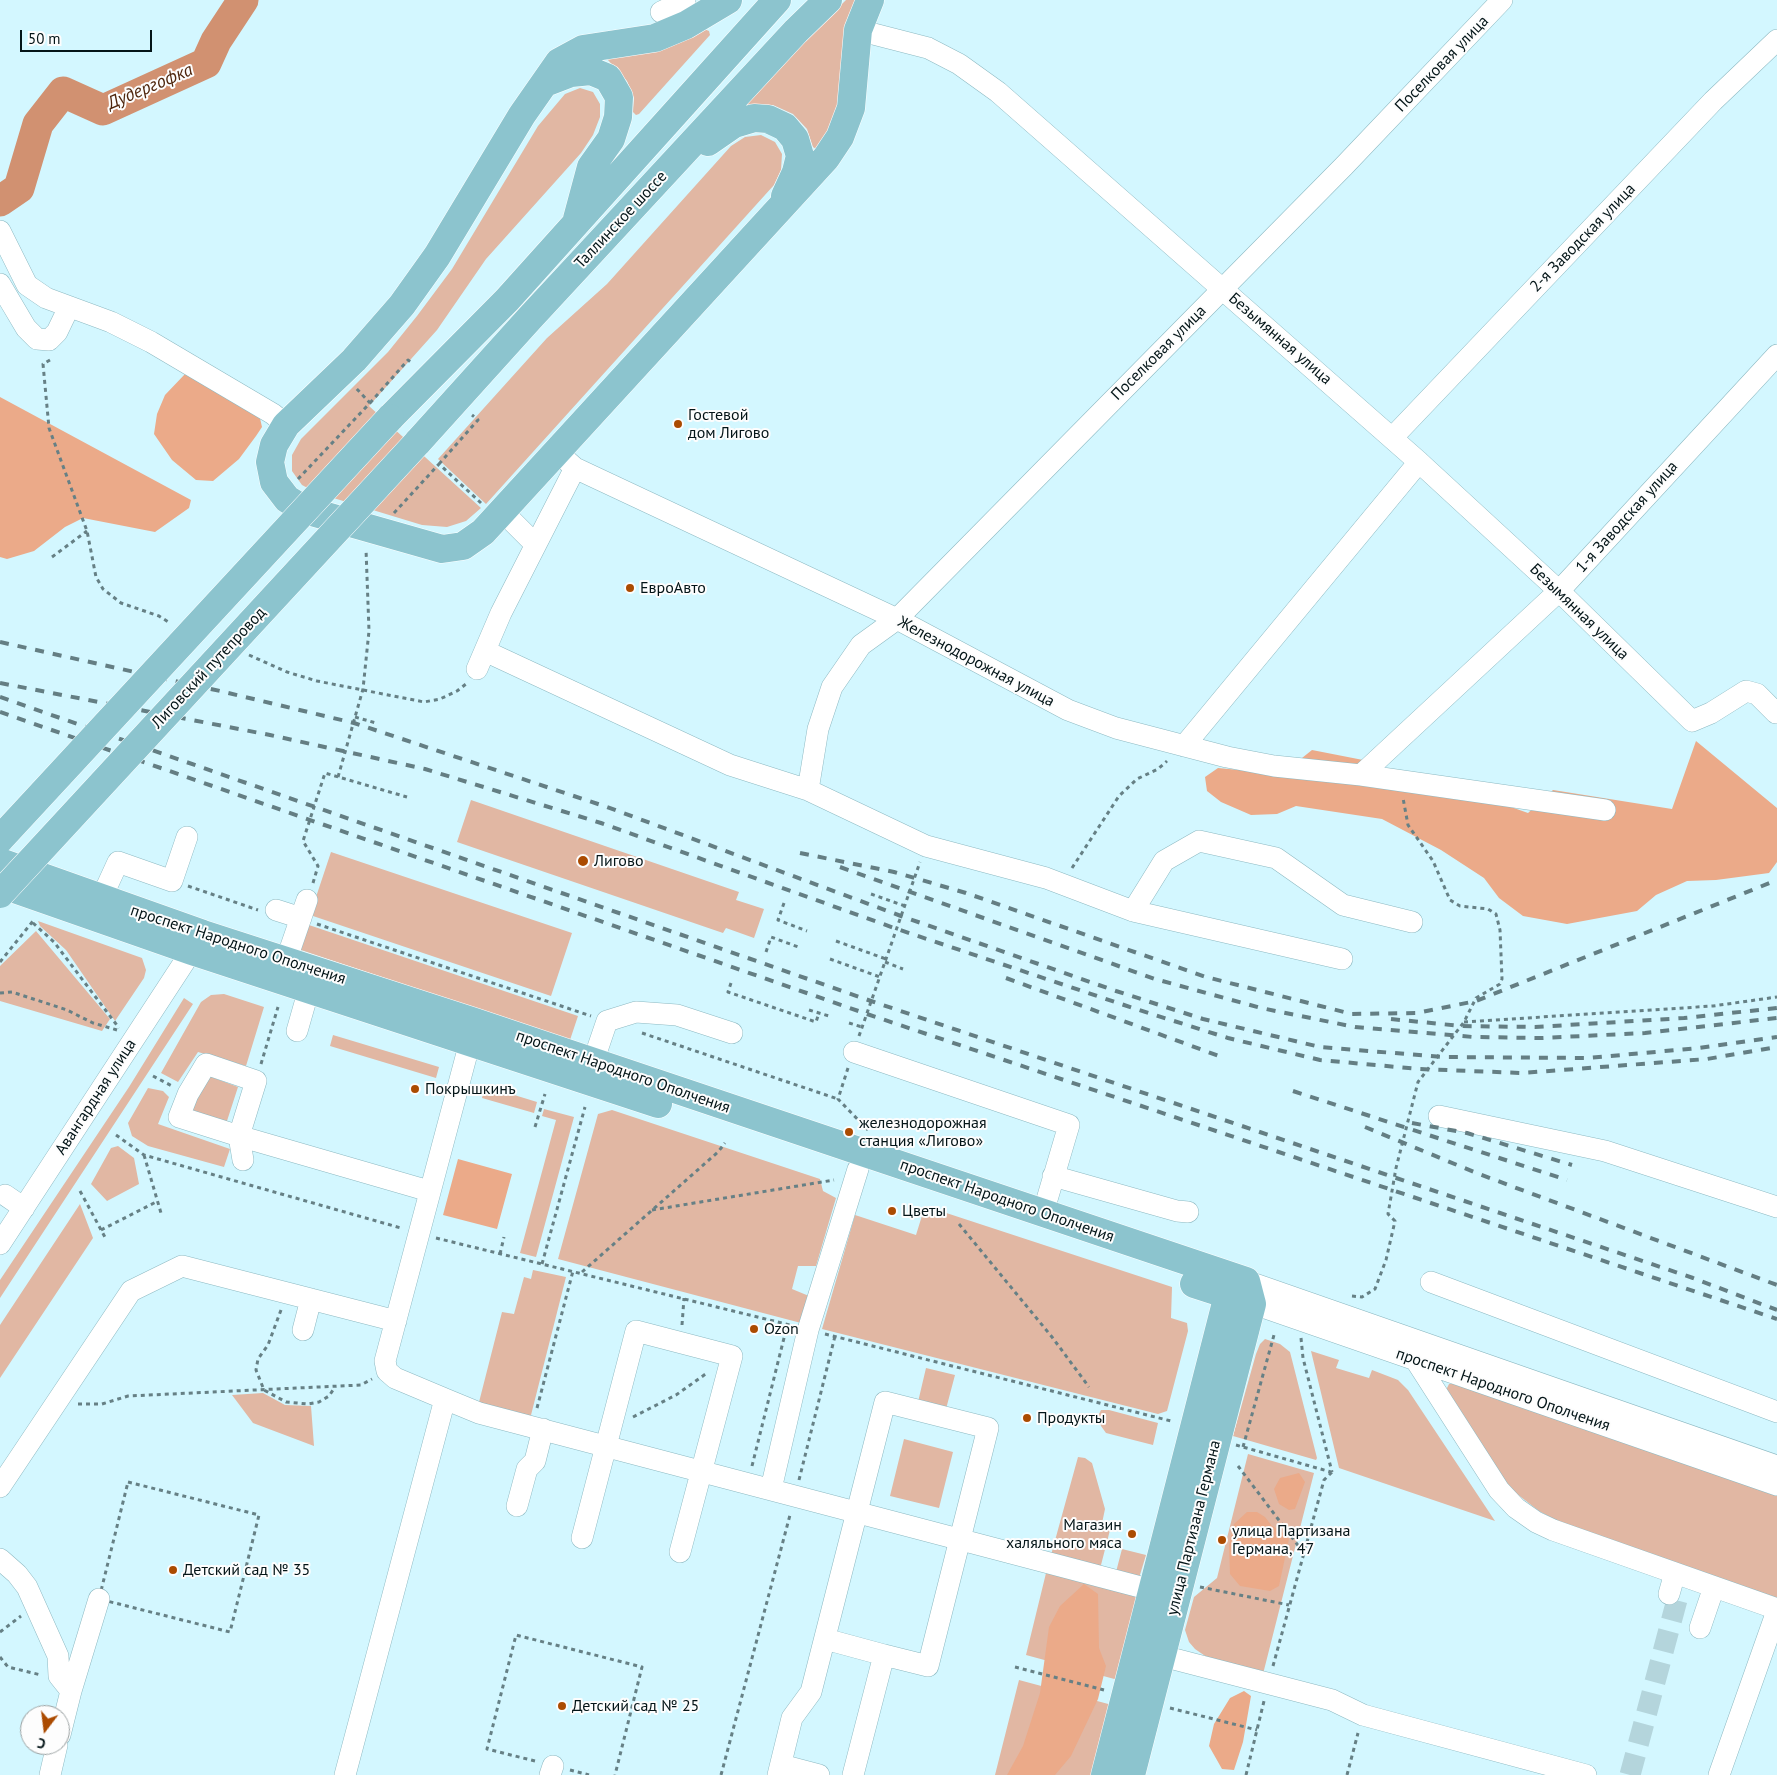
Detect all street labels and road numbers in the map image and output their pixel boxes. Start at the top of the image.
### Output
street label: Поселковая улица [1391,12,1493,116]
street label: Таллинское шоссе [571,167,671,273]
street label: 2-я Заводская улица [1526,180,1640,296]
street label: Безымянная улица [1225,289,1335,389]
street label: Поселковая улица [1108,302,1210,404]
street label: 1-я Заводская улица [1572,457,1682,577]
street label: Безымянная улица [1525,560,1633,664]
street label: Лиговский путепровод [148,603,270,733]
street label: Железнодорожная улица [894,613,1058,711]
street label: проспект Народного Ополчения [128,901,348,989]
street label: проспект Народного Ополчения [513,1026,733,1118]
street label: Авангардная улица [51,1036,141,1158]
street label: проспект Народного Ополчения [897,1155,1117,1247]
street label: проспект Народного Ополчения [1393,1344,1613,1436]
street label: улица Партизана Германа [1163,1438,1225,1618]

